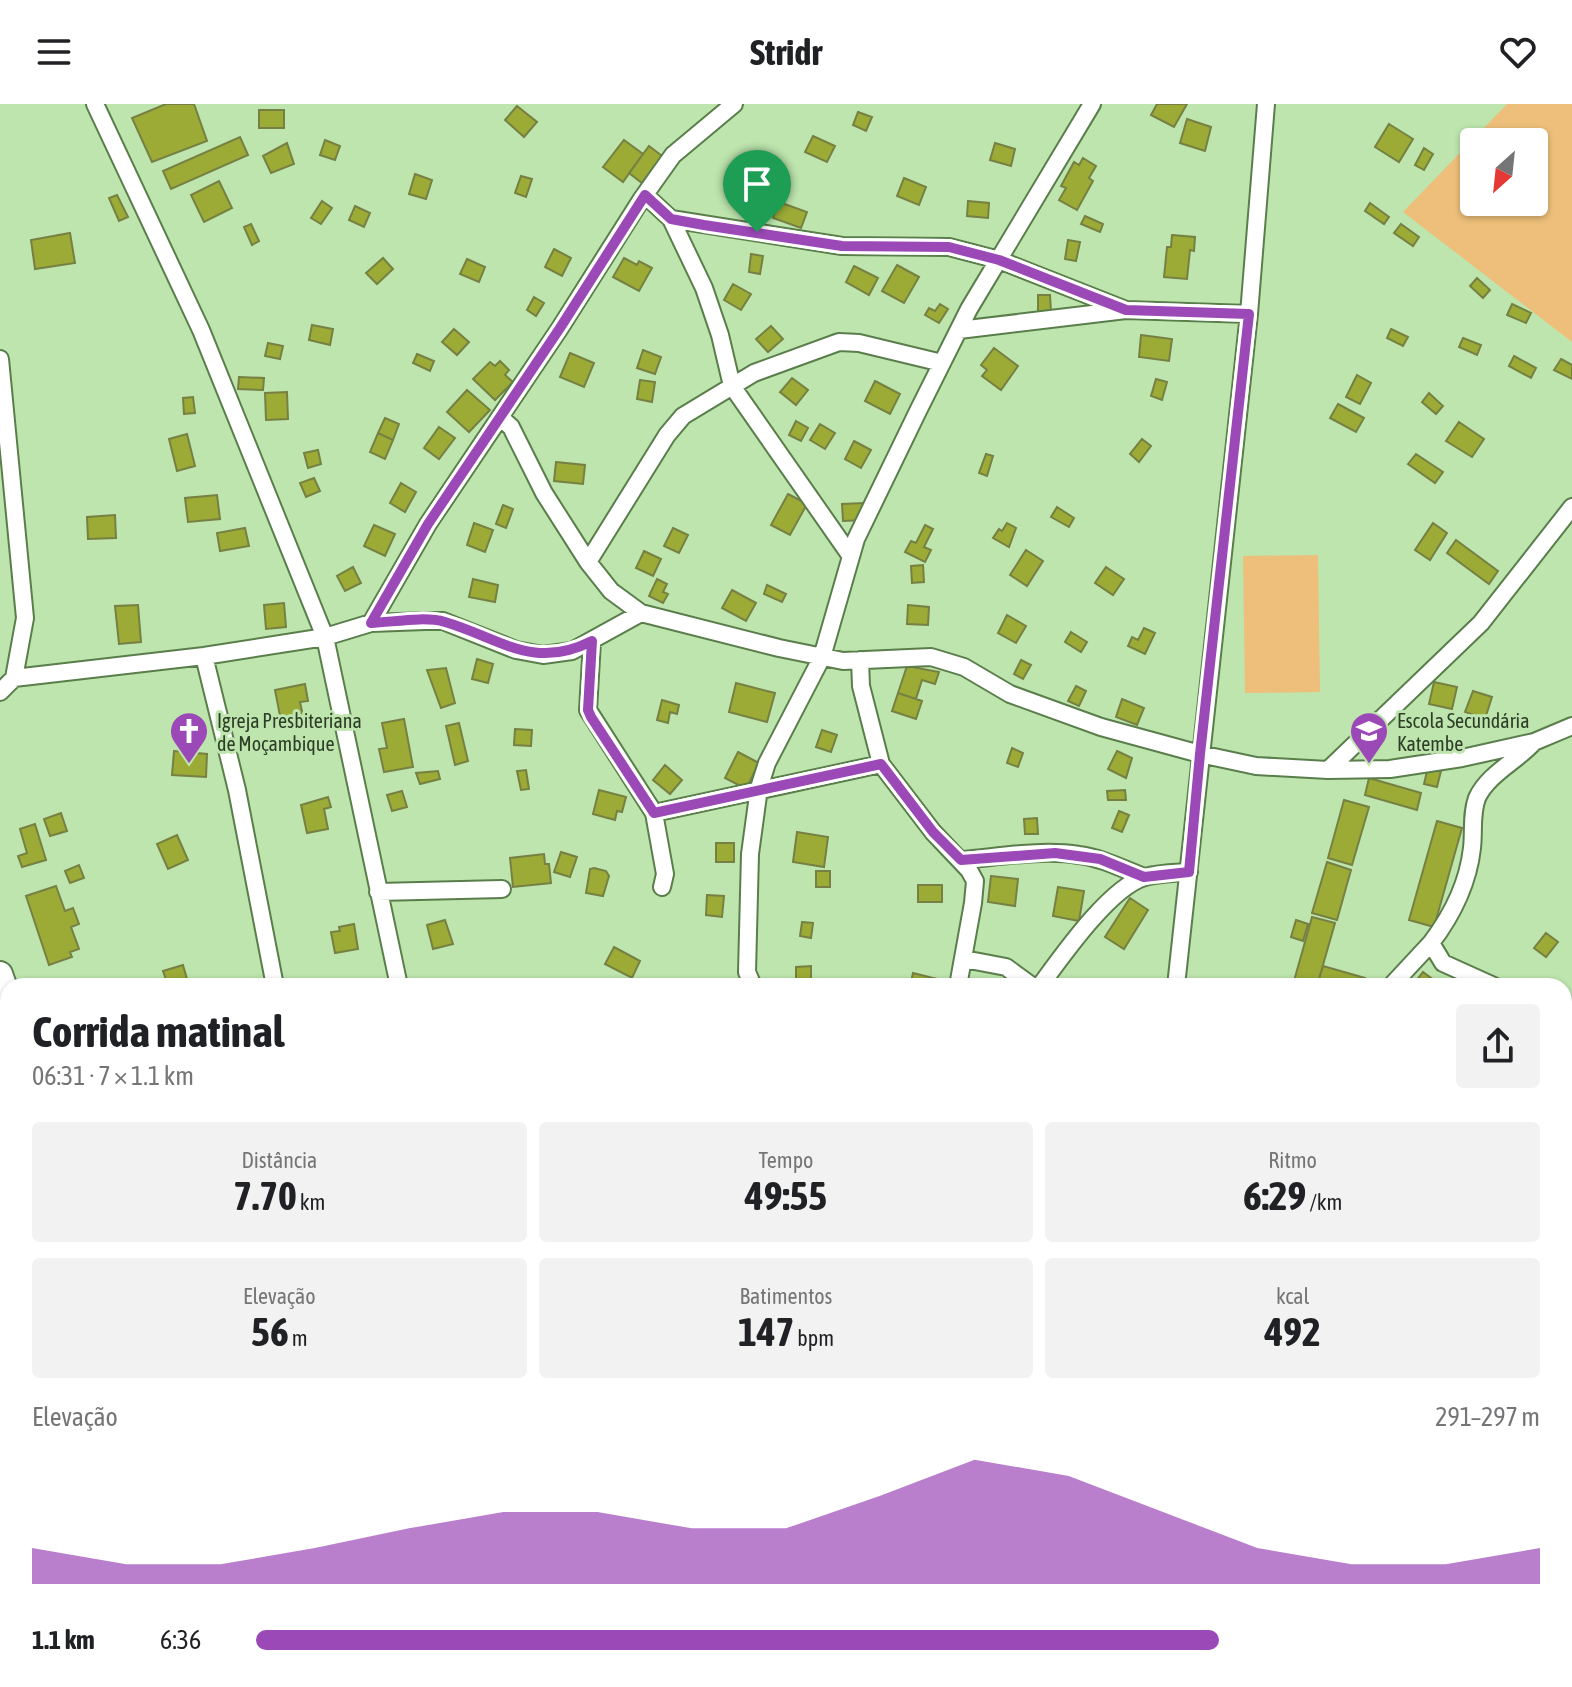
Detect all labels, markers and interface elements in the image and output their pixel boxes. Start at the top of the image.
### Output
icon: menu [32,30,76,74]
icon: heart [1496,30,1540,74]
text: Stridr [750,31,822,73]
north arrow [1460,128,1548,216]
map controls [1460,128,1548,216]
pin [723,150,791,232]
icon: arrive [735,162,779,206]
place label: Igreja Presbiteriana de Moçambique [217,709,362,755]
place label: Escola Secundária Katembe [1397,709,1529,755]
church icon: Igreja Presbiteriana de Moçambique [168,710,210,765]
school or university icon: Escola Secundária Katembe [1348,710,1390,765]
button: share [1456,1004,1540,1088]
text: Corrida matinal [32,1006,284,1056]
text: 06:31 · 7 × 1.1 km [32,1061,194,1091]
text: Distância [241,1147,317,1173]
text: Tempo [759,1147,813,1173]
text: Ritmo [1268,1147,1317,1173]
text: 7.70 [233,1173,297,1218]
text: 49:55 [745,1173,827,1218]
text: 6:29 [1243,1173,1306,1218]
text: km [297,1189,325,1215]
text: /km [1306,1189,1342,1215]
text: Elevação [243,1283,316,1309]
text: Batimentos [740,1283,832,1309]
text: kcal [1276,1283,1309,1309]
text: 56 [251,1309,289,1354]
text: 147 [738,1309,794,1354]
text: 492 [1264,1309,1321,1354]
text: m [289,1325,308,1351]
text: bpm [794,1325,834,1351]
text: Elevação [32,1402,118,1432]
text: 291–297 m [1435,1402,1540,1432]
text: 1.1 km [32,1625,95,1655]
text: 6:36 [160,1625,201,1655]

